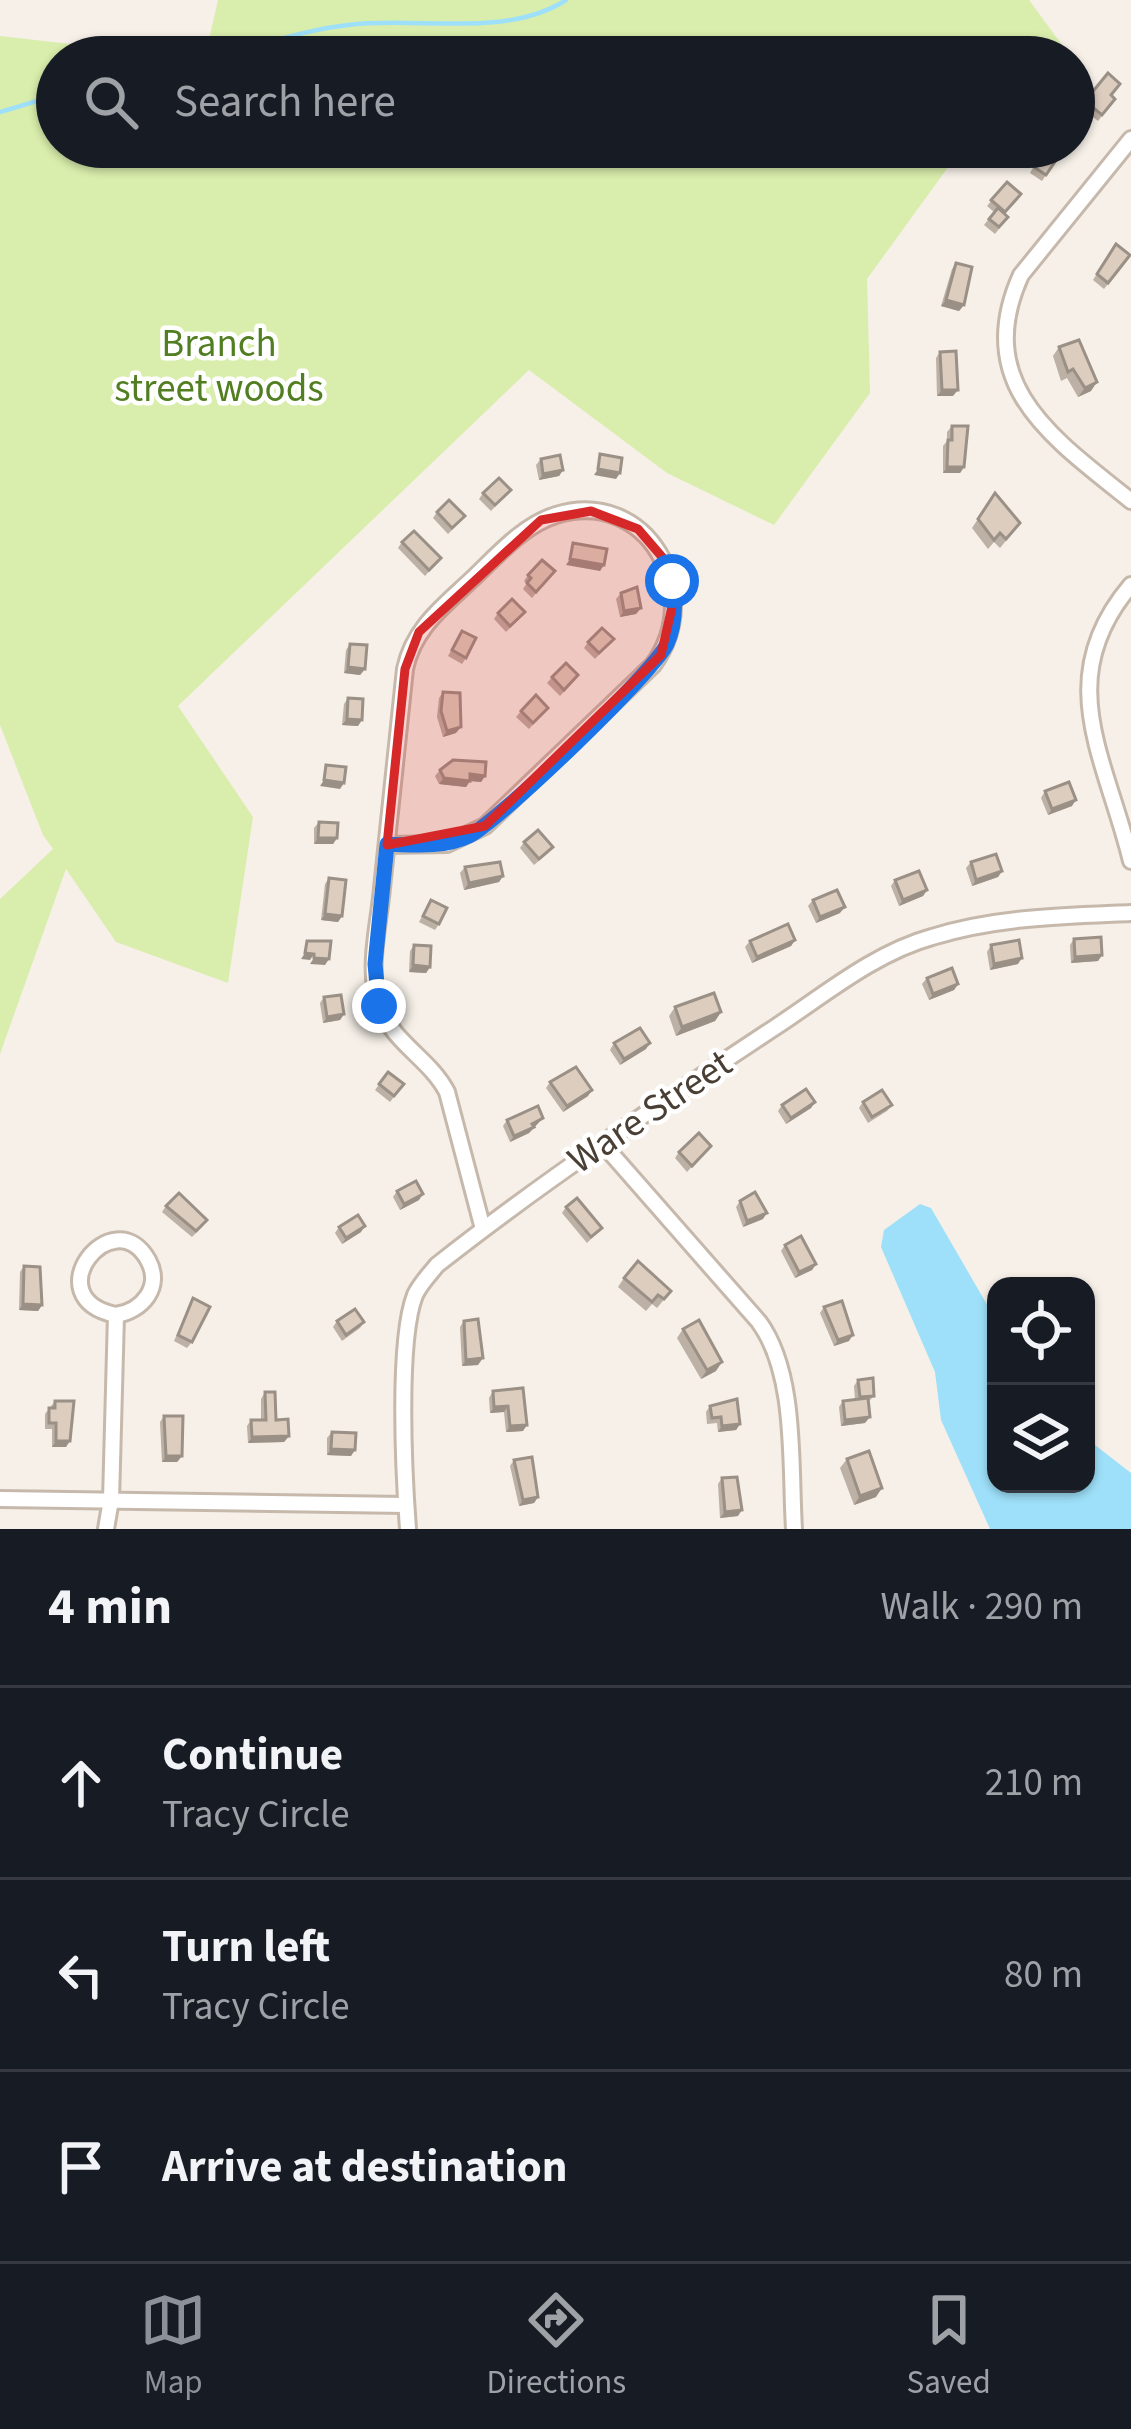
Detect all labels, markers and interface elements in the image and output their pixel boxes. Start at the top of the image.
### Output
search box [36,36,1095,168]
icon: search [78,69,144,135]
text: Search here [174,70,396,134]
park label: Branch street woods [114,316,324,417]
route start [645,554,699,608]
route end [352,979,406,1033]
street label: Ware Street [557,1036,743,1188]
map controls [987,1277,1095,1493]
button: locate [987,1277,1095,1385]
button: layers [987,1385,1095,1493]
text: 4 min [48,1571,172,1643]
text: Walk · 290 m [880,1579,1083,1635]
text: Continue [162,1723,343,1787]
icon: ahead [48,1750,114,1816]
text: 210 m [985,1755,1083,1811]
text: Tracy Circle [162,1787,350,1843]
text: Turn left [162,1915,330,1979]
icon: left [48,1942,114,2008]
text: 80 m [1004,1947,1083,2003]
text: Tracy Circle [162,1979,350,2035]
icon: arrive [48,2134,114,2200]
text: Arrive at destination [162,2135,567,2199]
tab: Map [140,2287,206,2406]
tab: Directions [487,2287,626,2406]
tab: Saved [907,2287,991,2406]

